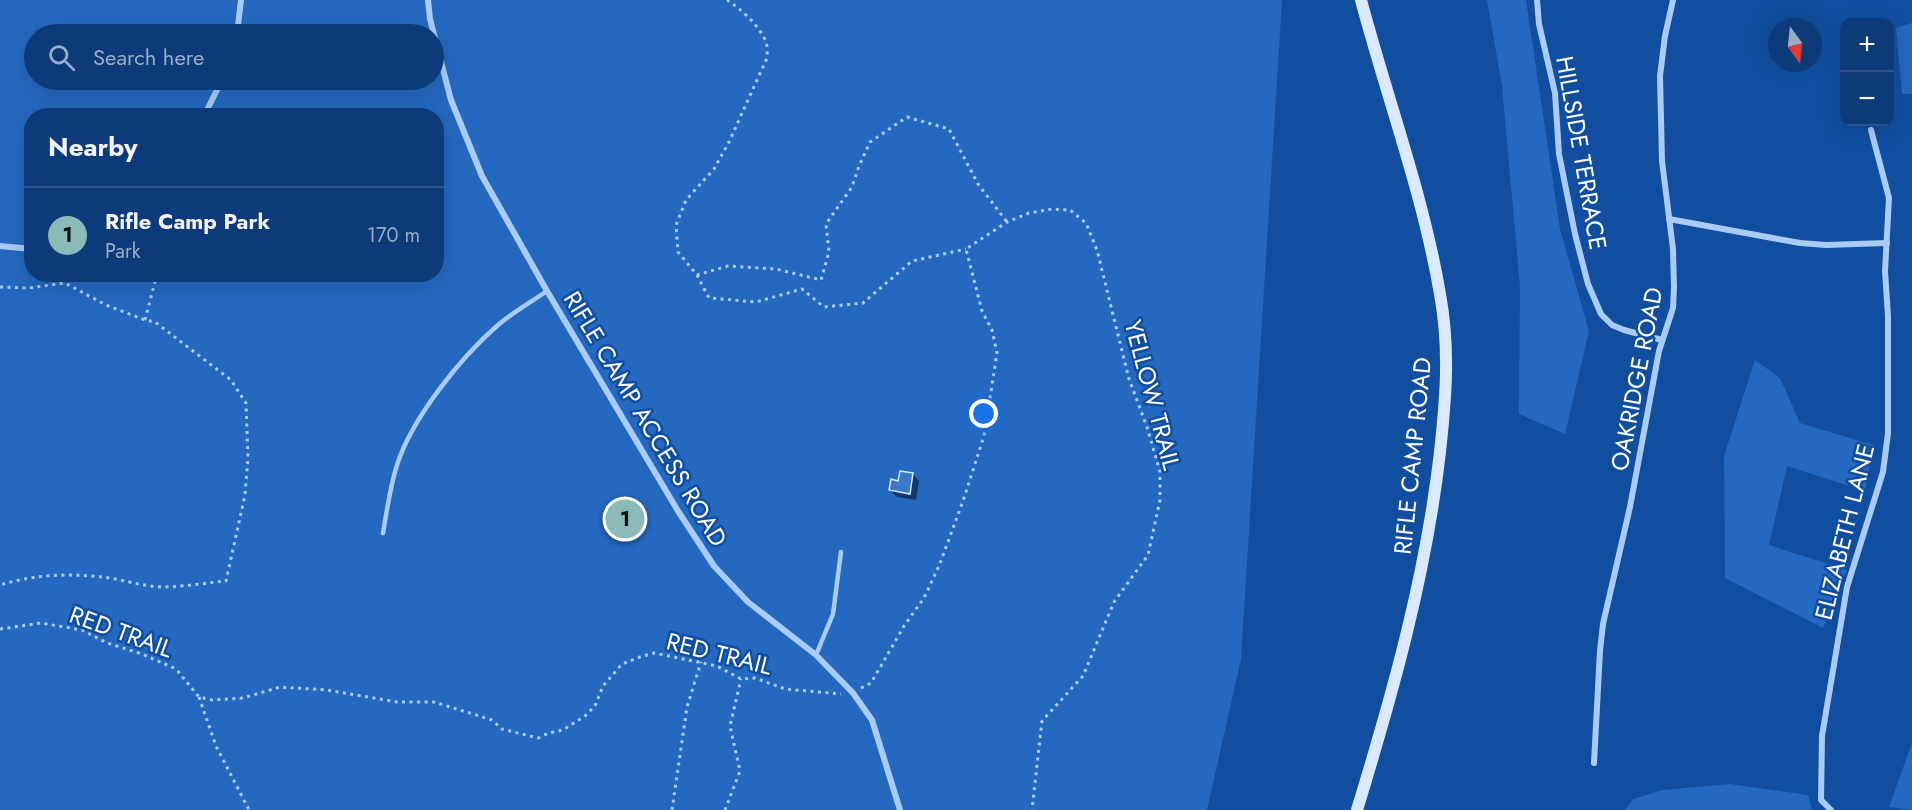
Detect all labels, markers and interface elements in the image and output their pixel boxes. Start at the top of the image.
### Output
north arrow [1768,18,1822,72]
map controls [1840,18,1894,126]
button: + [1840,18,1894,72]
search box [24,24,444,90]
icon: search [45,41,78,74]
text: Search here [93,41,204,73]
street label: HILLSIDE TERRACE [1547,53,1616,253]
button: − [1840,72,1894,126]
text: Nearby [48,128,137,166]
text: Rifle Camp Park [105,205,270,237]
text: 1 [62,221,73,250]
text: 170 m [367,221,420,250]
text: Park [105,237,141,266]
street label: RIFLE CAMP ACCESS ROAD [555,284,736,553]
street label: OAKRIDGE ROAD [1602,284,1671,474]
street label: YELLOW TRAIL [1116,316,1189,474]
street label: RIFLE CAMP ROAD [1385,356,1440,556]
your location [969,399,998,428]
street label: ELIZABETH LANE [1806,440,1883,623]
pin: 1 [606,496,644,542]
street label: RED TRAIL [65,597,178,666]
street label: RED TRAIL [663,624,776,684]

